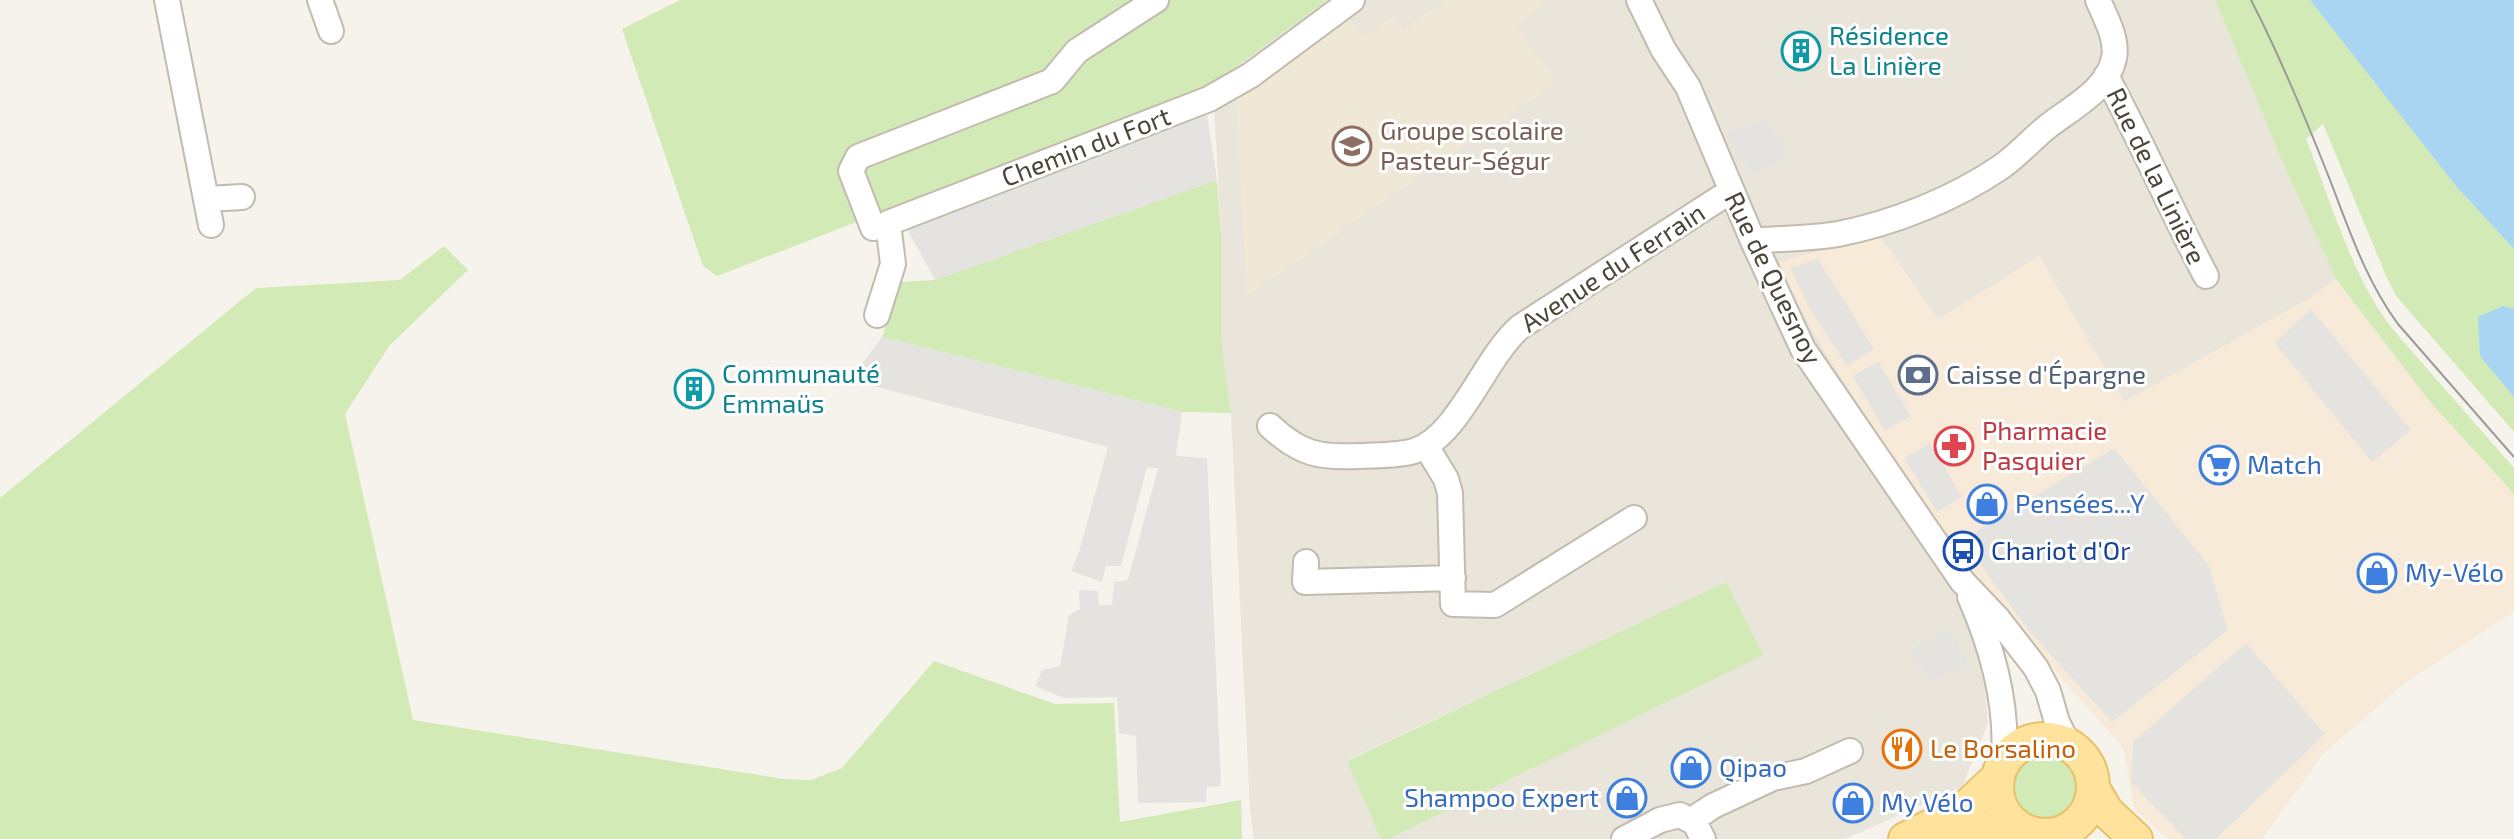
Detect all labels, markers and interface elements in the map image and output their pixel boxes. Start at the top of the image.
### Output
place label: Résidence La Linière [1829,19,1949,80]
building icon: Résidence La Linière [1780,30,1822,72]
street label: Rue de la Linière [2101,82,2213,269]
street label: Chemin du Fort [997,99,1174,192]
place label: Groupe scolaire Pasteur-Ségur [1380,114,1564,175]
school or university icon: Groupe scolaire Pasteur-Ségur [1331,125,1373,167]
street label: Rue de Quesnoy [1719,186,1830,369]
street label: Avenue du Ferrain [1515,196,1710,338]
bank icon: Caisse d'Épargne [1897,354,1939,396]
place label: Communauté Emmaüs [722,357,880,418]
place label: Caisse d'Épargne [1946,358,2146,389]
building icon: Communauté Emmaüs [673,368,715,410]
place label: Pharmacie Pasquier [1982,414,2107,475]
pharmacy icon: Pharmacie Pasquier [1933,425,1975,467]
supermarket icon: Match [2198,444,2240,486]
place label: Match [2247,448,2322,479]
shop icon: Pensées...Y [1966,483,2008,525]
place label: Pensées...Y [2015,487,2145,518]
bus stop icon: Chariot d'Or [1942,530,1984,572]
place label: Chariot d'Or [1991,534,2131,565]
shop icon: My-Vélo [2356,552,2398,594]
place label: My-Vélo [2405,556,2504,587]
restaurant icon: Le Borsalino [1881,728,1923,770]
place label: Le Borsalino [1930,732,2076,763]
shop icon: Qipao [1670,747,1712,789]
place label: Qipao [1719,751,1787,782]
shop icon: Shampoo Expert [1606,777,1648,819]
place label: Shampoo Expert [1404,781,1599,812]
shop icon: My Vélo [1832,782,1874,824]
place label: My Vélo [1881,786,1973,817]

